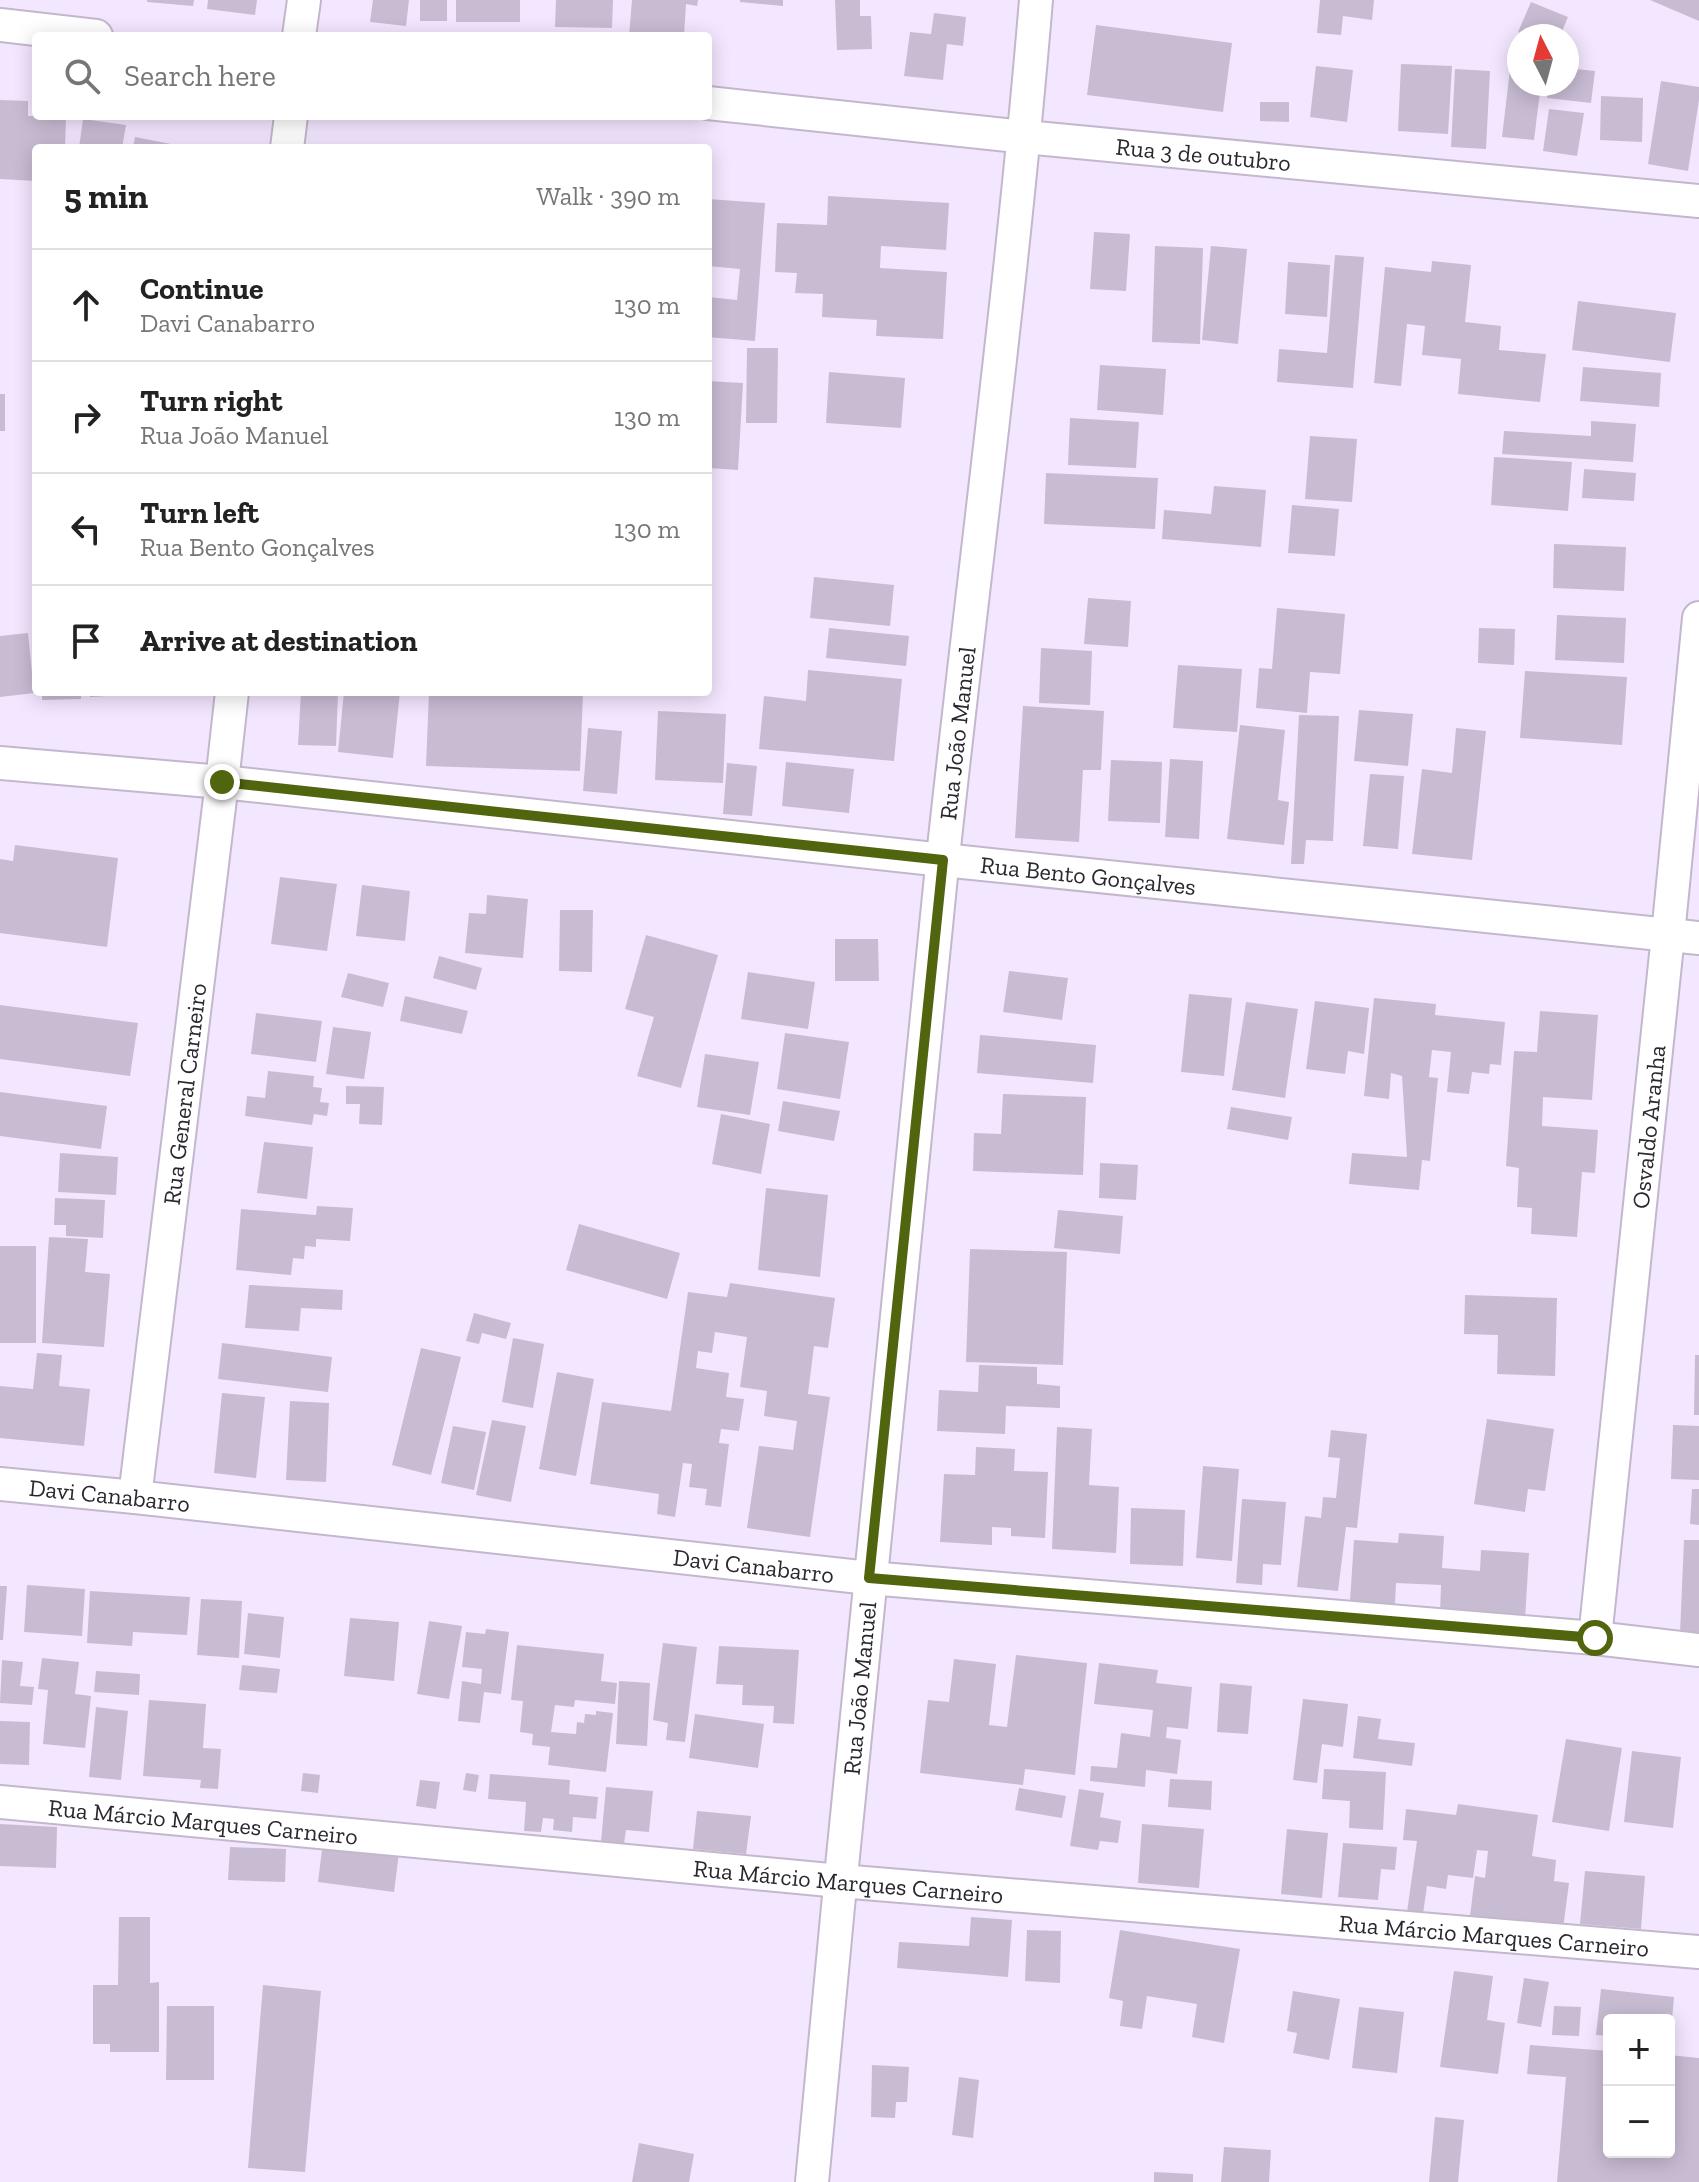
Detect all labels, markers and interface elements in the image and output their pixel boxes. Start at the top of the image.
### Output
north arrow [1507,24,1579,96]
search box [32,32,712,120]
icon: search [60,54,104,98]
text: Search here [124,58,276,94]
street label: Rua 3 de outubro [1114,131,1292,177]
text: 5 min [64,176,148,217]
text: Walk · 390 m [537,180,680,212]
text: Continue [140,271,264,307]
icon: ahead [64,283,108,327]
text: 130 m [614,289,680,321]
text: Davi Canabarro [140,307,315,339]
text: Turn right [140,383,282,419]
icon: right [64,395,108,439]
text: 130 m [614,401,680,433]
text: Rua João Manuel [140,419,329,451]
text: Turn left [140,495,259,531]
icon: left [64,507,108,551]
text: 130 m [614,513,680,545]
text: Rua Bento Gonçalves [140,531,375,563]
icon: arrive [64,619,108,663]
text: Arrive at destination [140,623,417,659]
street label: Rua João Manuel [933,645,981,821]
route end [204,764,240,800]
street label: Rua Bento Gonçalves [979,849,1197,901]
street label: Rua General Carneiro [156,981,212,1206]
street label: Osvaldo Aranha [1625,1043,1671,1210]
street label: Davi Canabarro [28,1472,191,1517]
street label: Davi Canabarro [672,1542,836,1589]
street label: Rua João Manuel [836,1600,882,1776]
route start [1577,1620,1613,1656]
street label: Rua Márcio Marques Carneiro [47,1792,359,1850]
street label: Rua Márcio Marques Carneiro [692,1853,1004,1909]
street label: Rua Márcio Marques Carneiro [1338,1908,1650,1962]
map controls [1603,2014,1675,2158]
button: + [1603,2014,1675,2086]
button: − [1603,2086,1675,2158]

